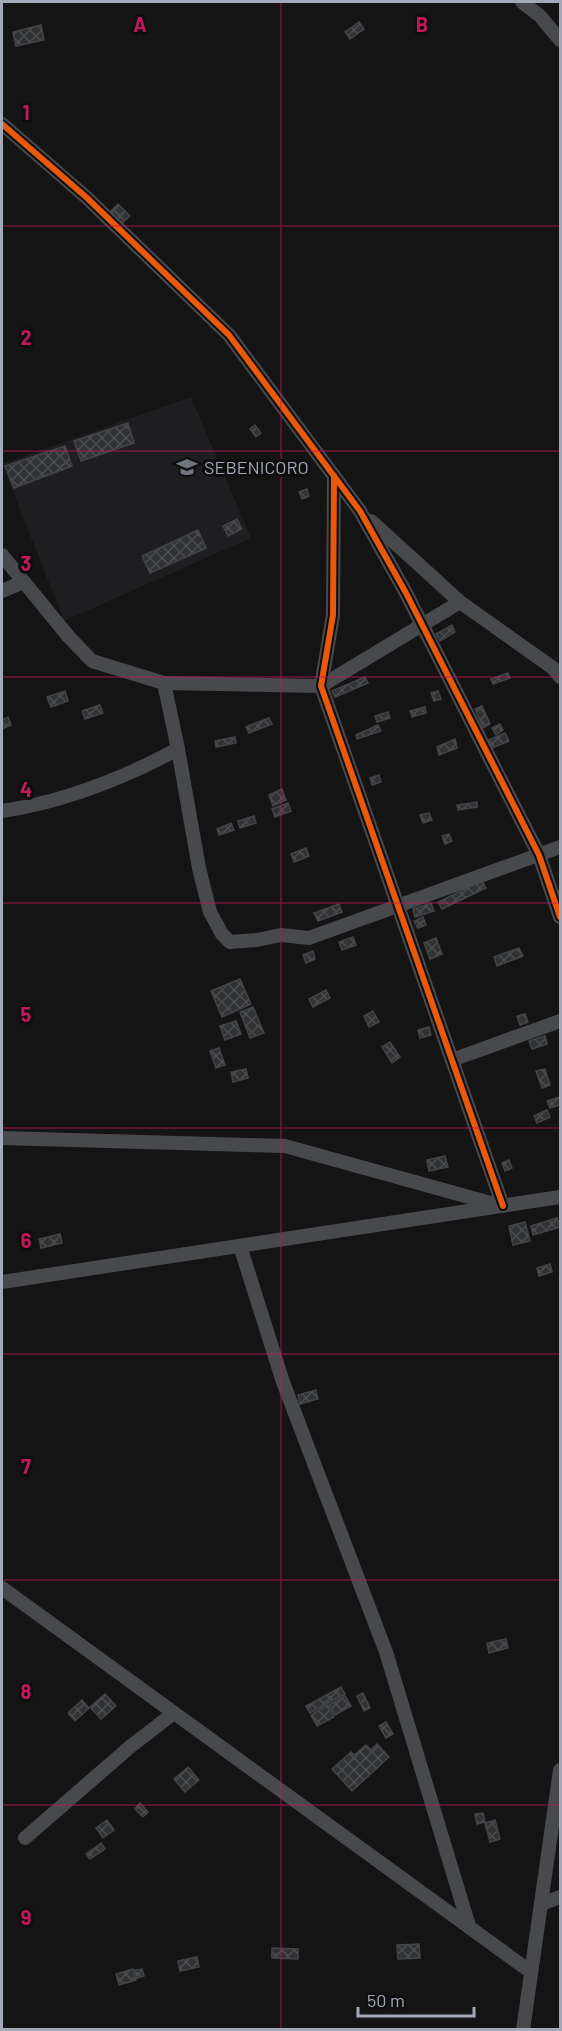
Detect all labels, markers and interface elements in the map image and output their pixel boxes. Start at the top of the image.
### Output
text: A [133,12,147,36]
text: B [416,12,428,36]
text: 1 [22,100,30,124]
text: 2 [20,325,32,349]
school or university icon: SEBENICORO [175,455,199,479]
place label: SEBENICORO [204,456,309,478]
text: 3 [21,551,31,575]
text: 4 [20,777,32,801]
text: 5 [21,1002,32,1026]
text: 6 [21,1228,32,1252]
text: 7 [21,1454,31,1478]
text: 8 [21,1679,32,1703]
text: 9 [21,1905,31,1929]
scale bar [358,1980,474,2018]
text: 50 m [367,1989,405,2011]

